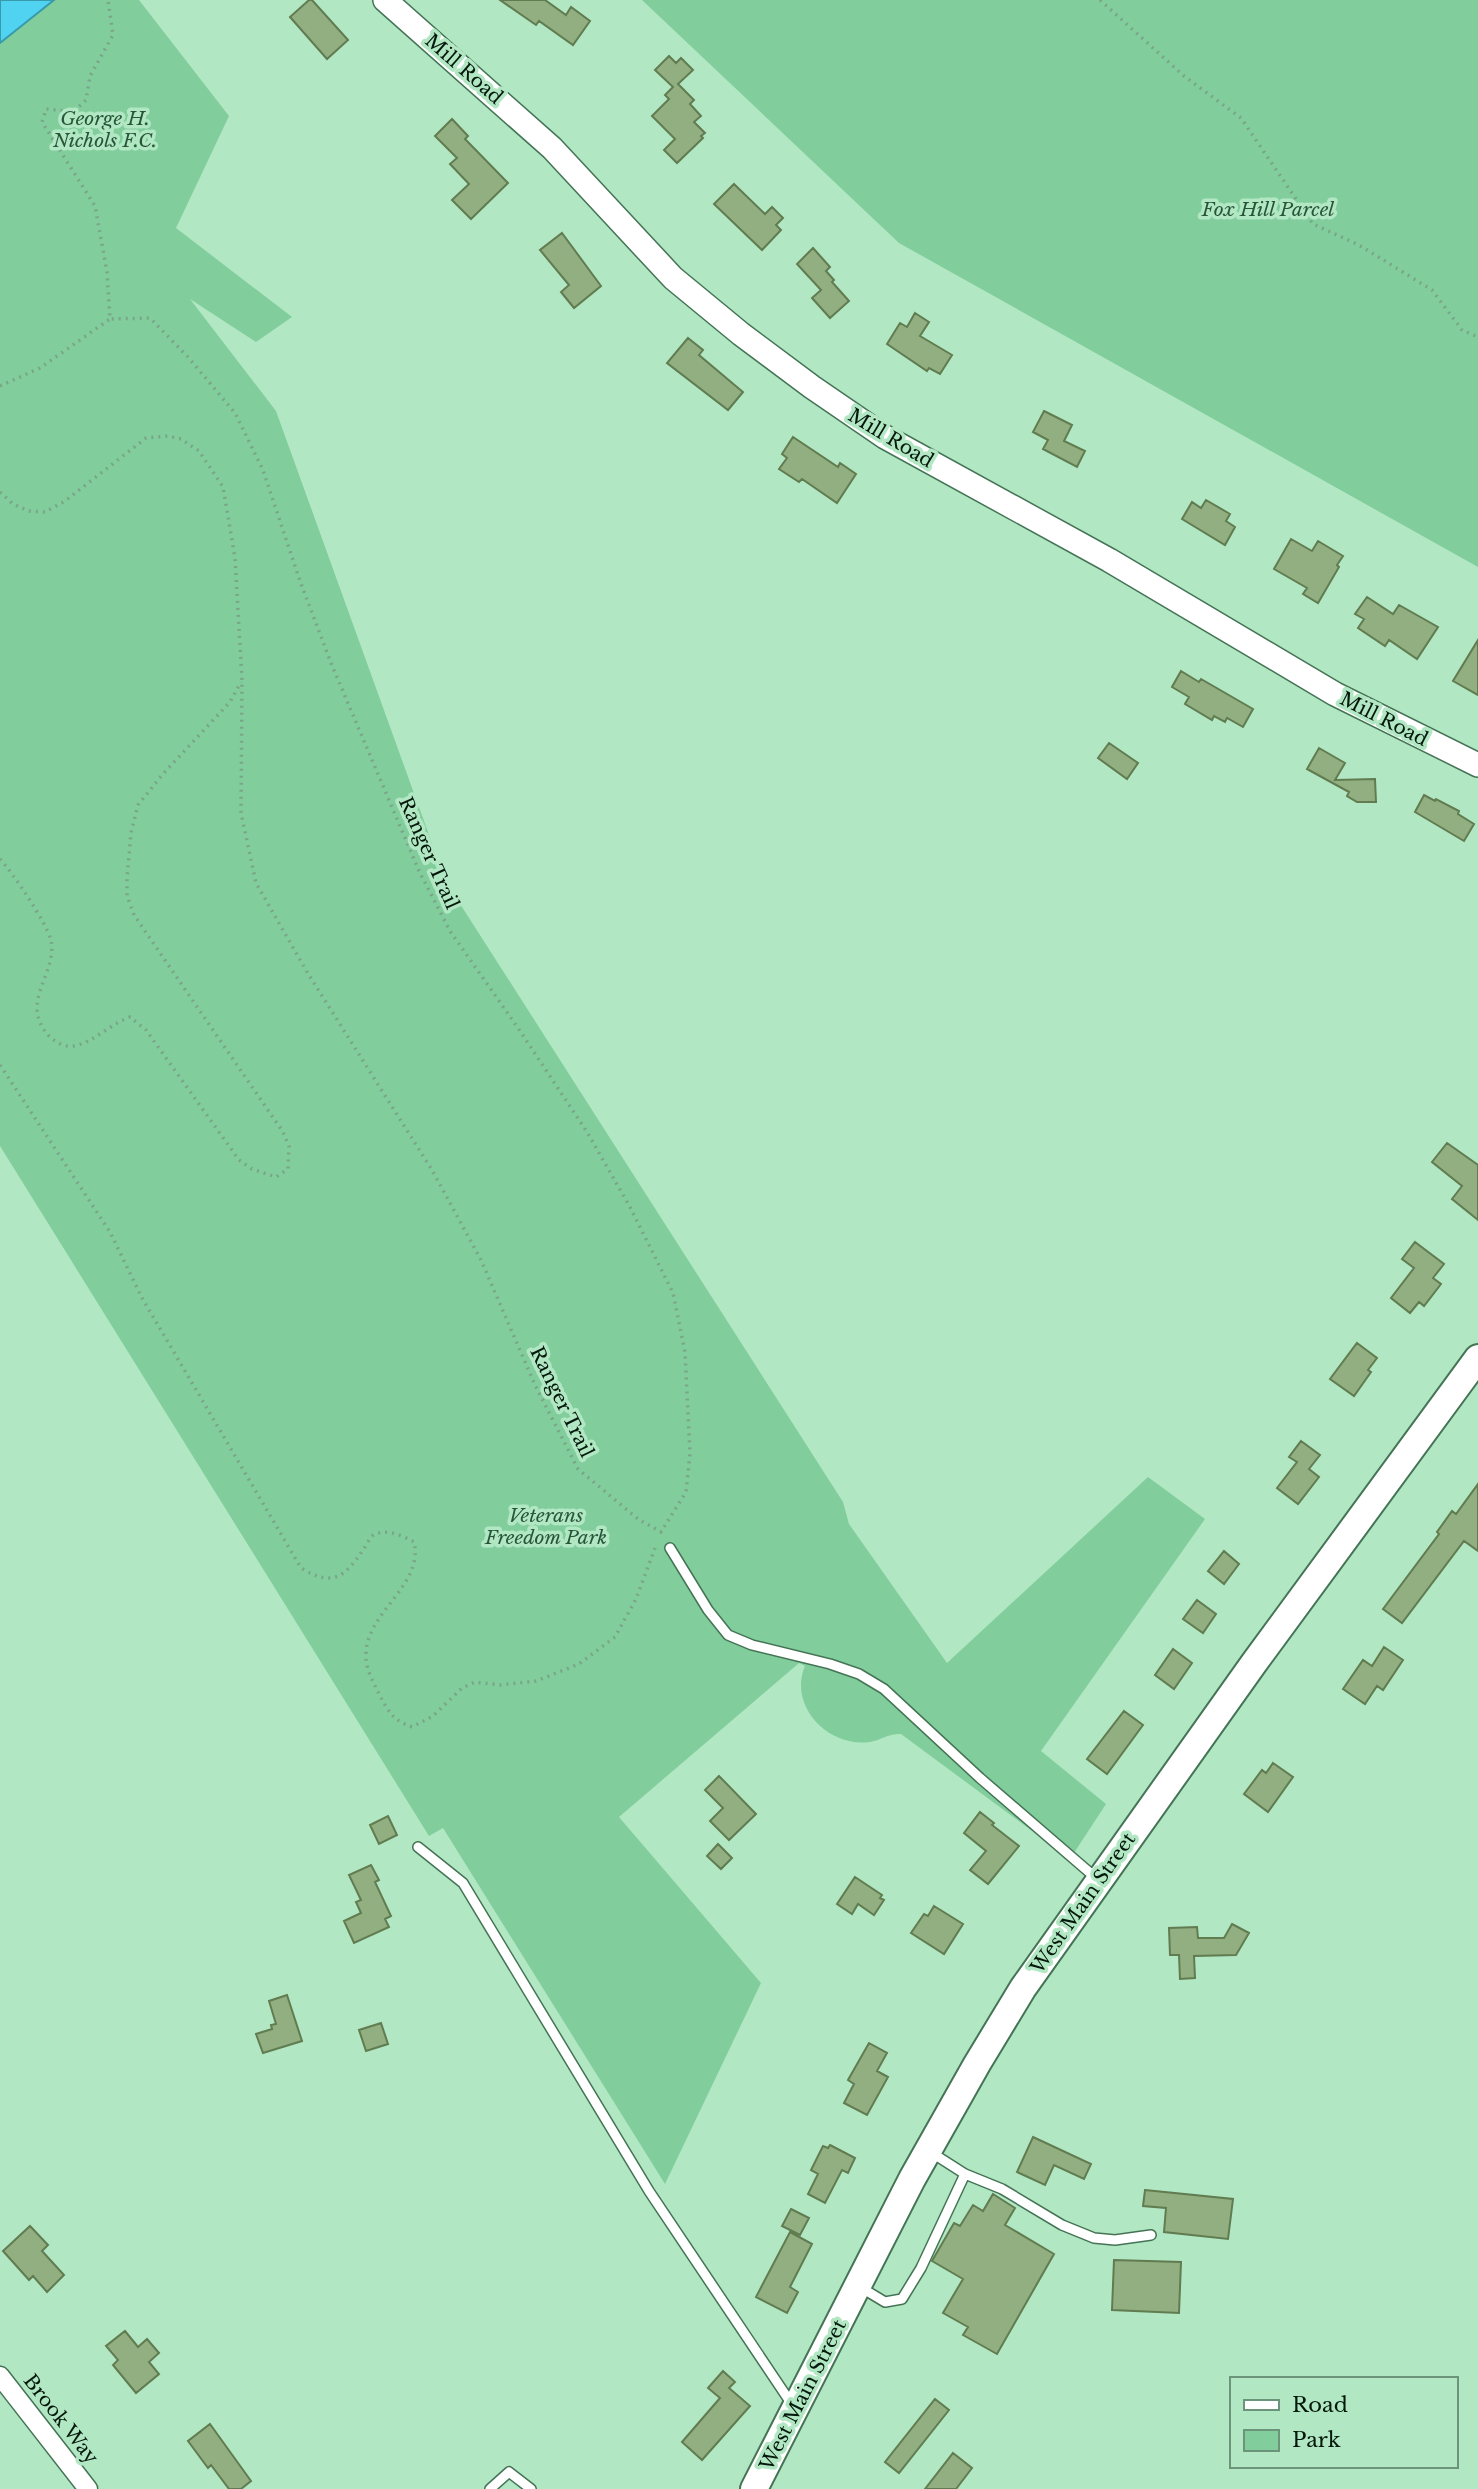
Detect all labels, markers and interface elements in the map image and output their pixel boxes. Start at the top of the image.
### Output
street label: Mill Road [420,29,508,109]
park label: George H. Nichols F.C. [52,107,157,152]
park label: Fox Hill Parcel [1201,198,1334,221]
street label: Mill Road [844,404,938,473]
street label: Mill Road [1336,687,1432,751]
street label: Ranger Trail [394,793,464,913]
street label: Ranger Trail [525,1343,599,1461]
park label: Veterans Freedom Park [484,1504,607,1549]
street label: West Main Street [1025,1828,1141,1979]
street label: West Main Street [755,2315,851,2475]
street label: Brook Way [19,2370,103,2468]
legend [1230,2377,1457,2468]
text: Road [1292,2392,1348,2418]
text: Park [1292,2427,1341,2453]

